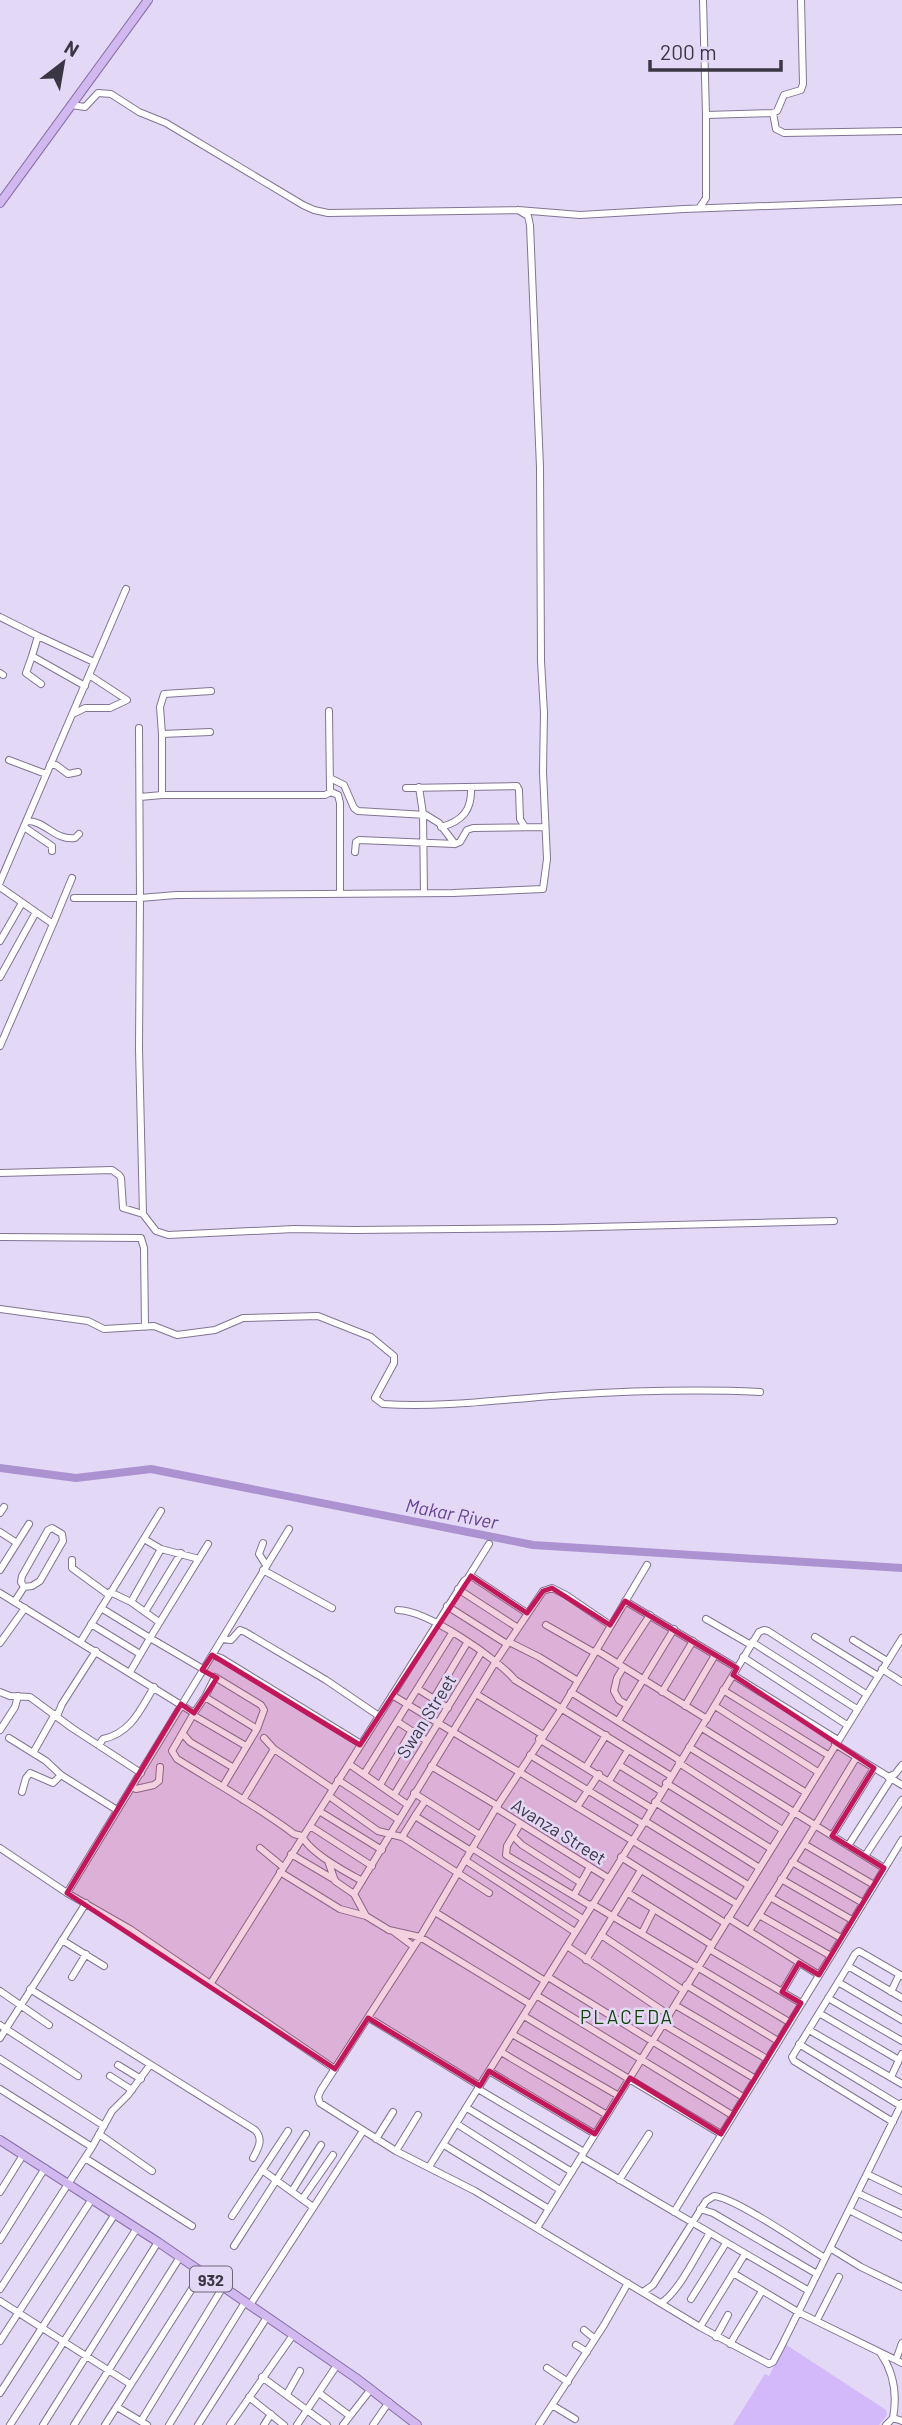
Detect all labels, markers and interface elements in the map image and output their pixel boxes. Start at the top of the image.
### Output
north arrow [28,28,98,98]
scale bar [650,28,781,72]
text: N [61,35,83,61]
text: 200 m [660,39,717,64]
water label: Makar River [404,1493,501,1533]
street label: Swan Street [392,1670,460,1762]
street label: Avanza Street [508,1793,610,1869]
district label: PLACEDA [580,2005,674,2028]
road number: 932 [190,2266,232,2292]

